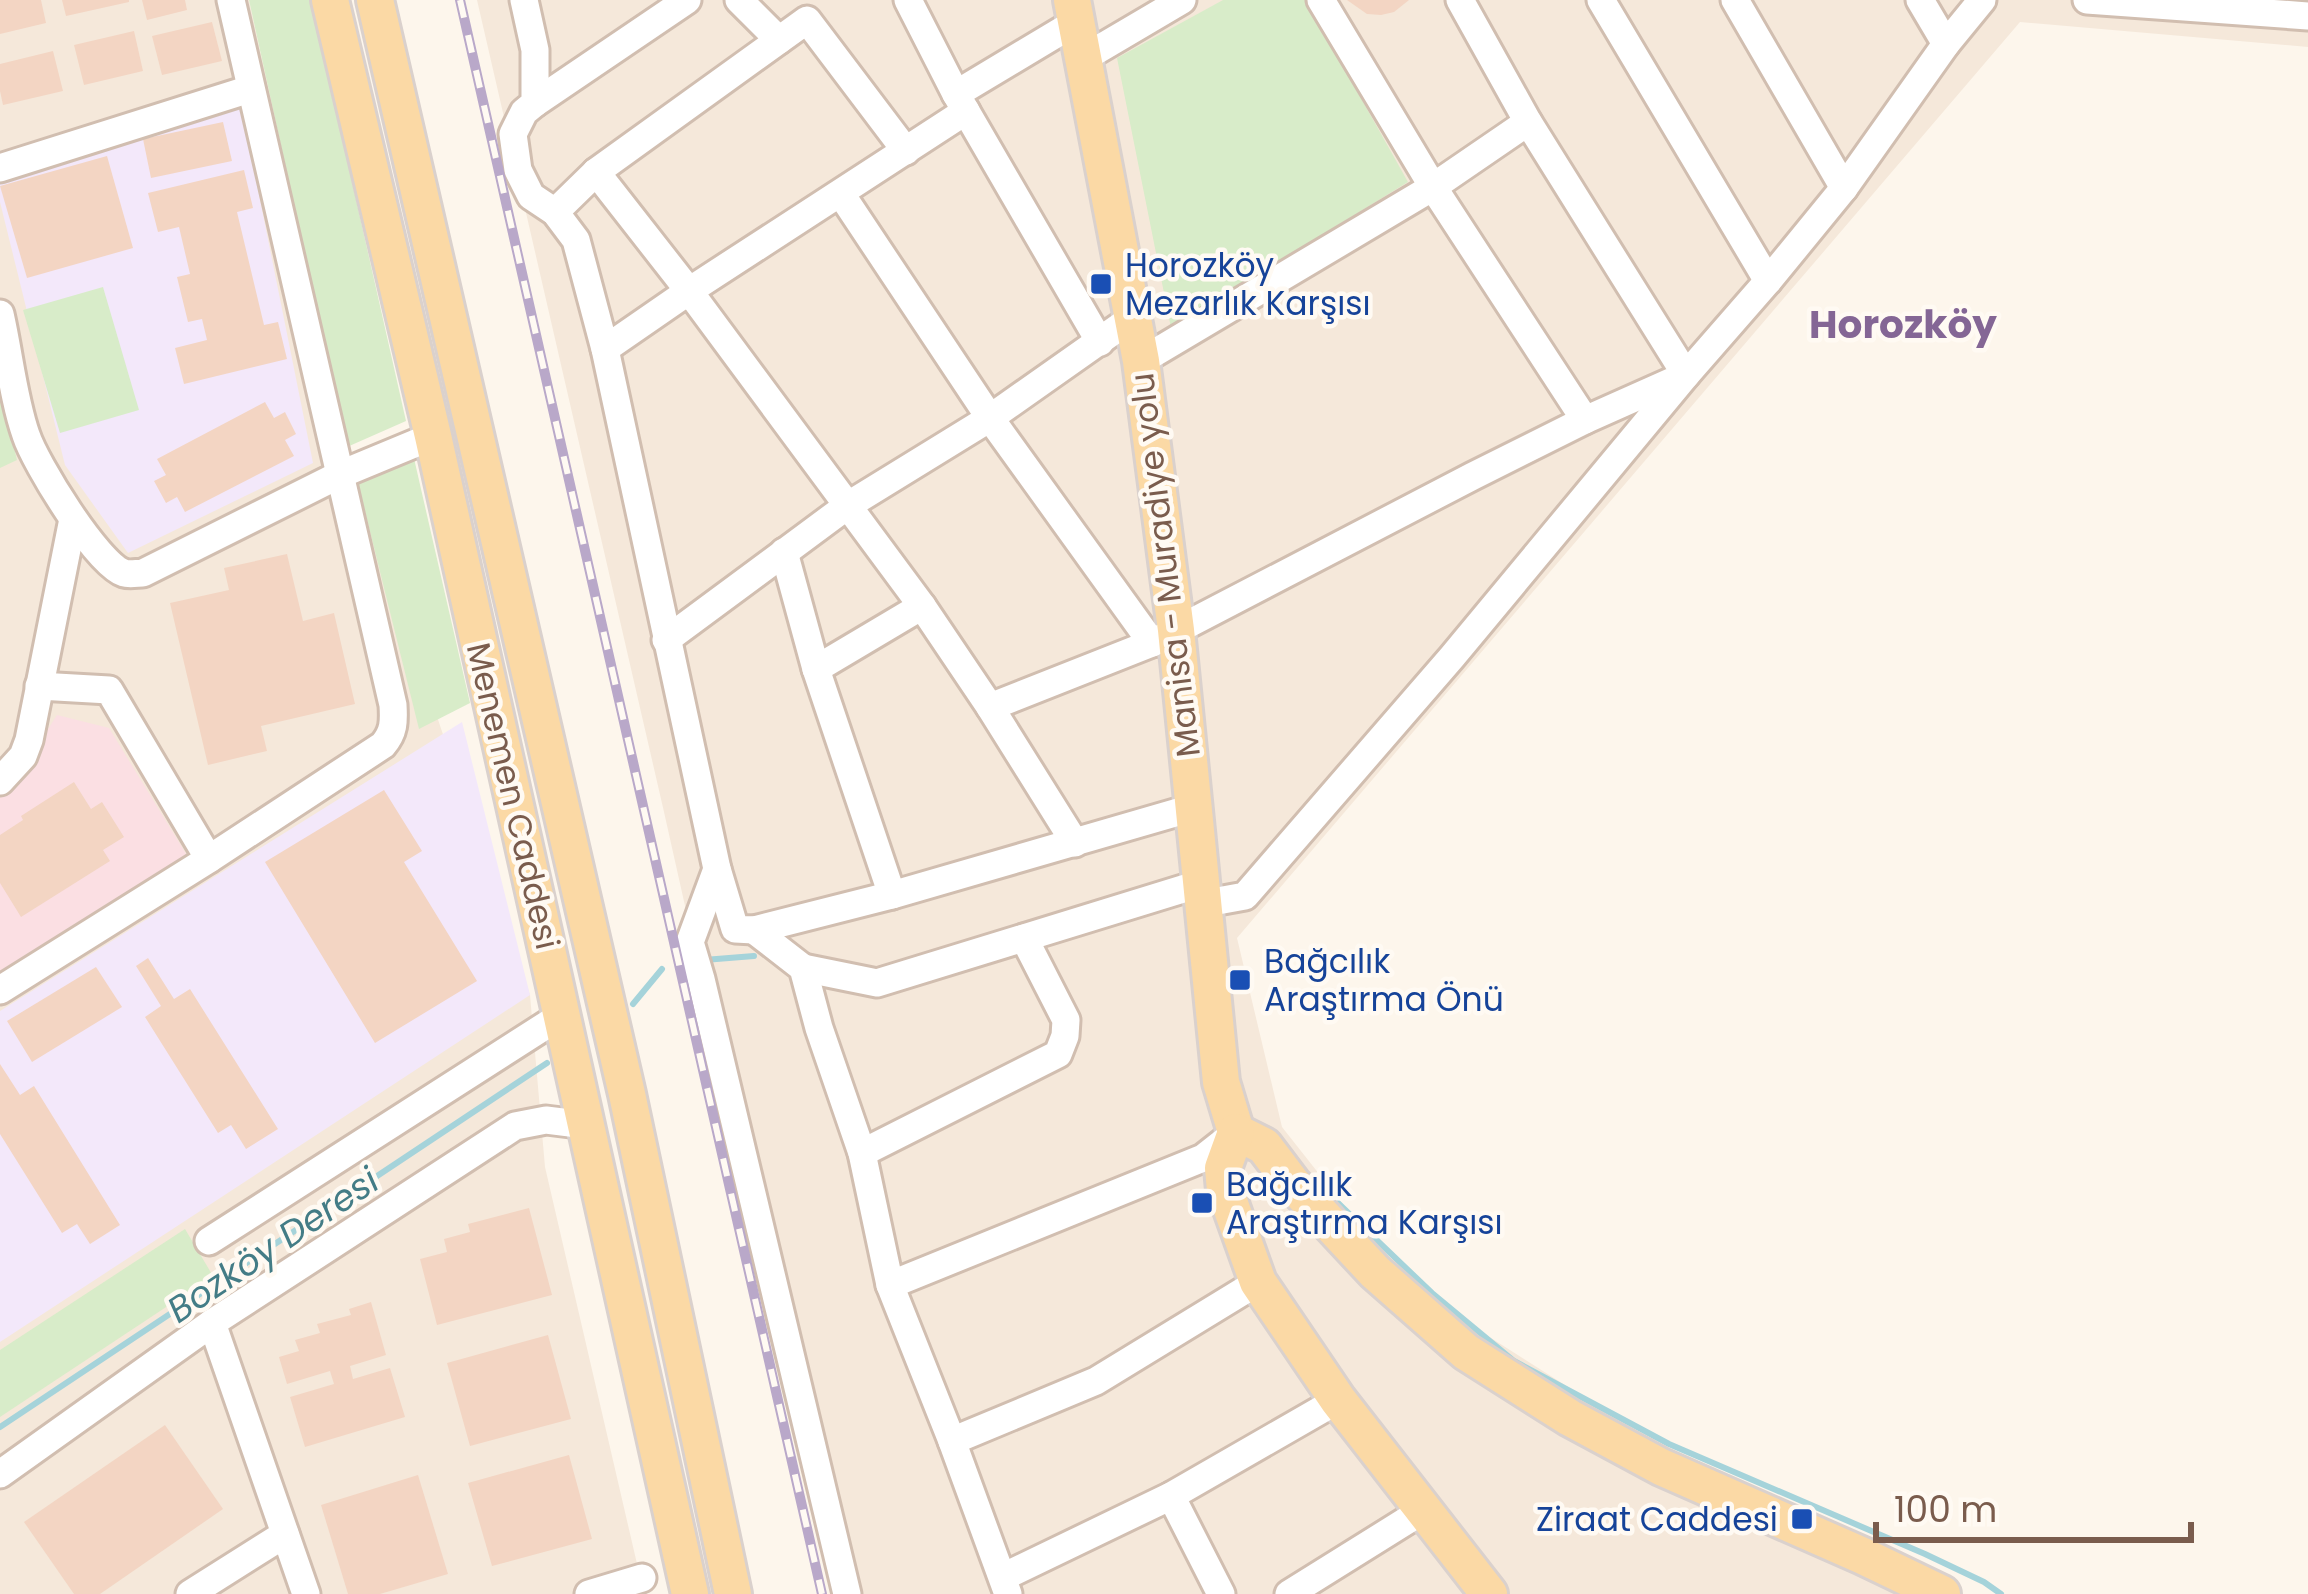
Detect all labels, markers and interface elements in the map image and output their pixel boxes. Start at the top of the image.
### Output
place label: Horozköy Mezarlık Karşısı [1125,242,1371,327]
marker: Horozköy Mezarlık Karşısı [1088,271,1114,297]
district label: Horozköy [1809,297,1997,352]
street label: Manisa - Muradiye yolu [1118,370,1212,760]
street label: Menemen Caddesi [455,638,571,954]
place label: Bağcılık Araştırma Önü [1264,938,1504,1023]
marker: Bağcılık Araştırma Önü [1227,967,1253,993]
water label: Bozköy Deresi [157,1155,390,1335]
place label: Bağcılık Araştırma Karşısı [1226,1161,1503,1246]
marker: Bağcılık Araştırma Karşısı [1189,1190,1215,1216]
scale bar [1876,1468,2191,1542]
text: 100 m [1894,1484,1997,1535]
place label: Ziraat Caddesi [1536,1496,1778,1543]
marker: Ziraat Caddesi [1789,1506,1815,1532]

